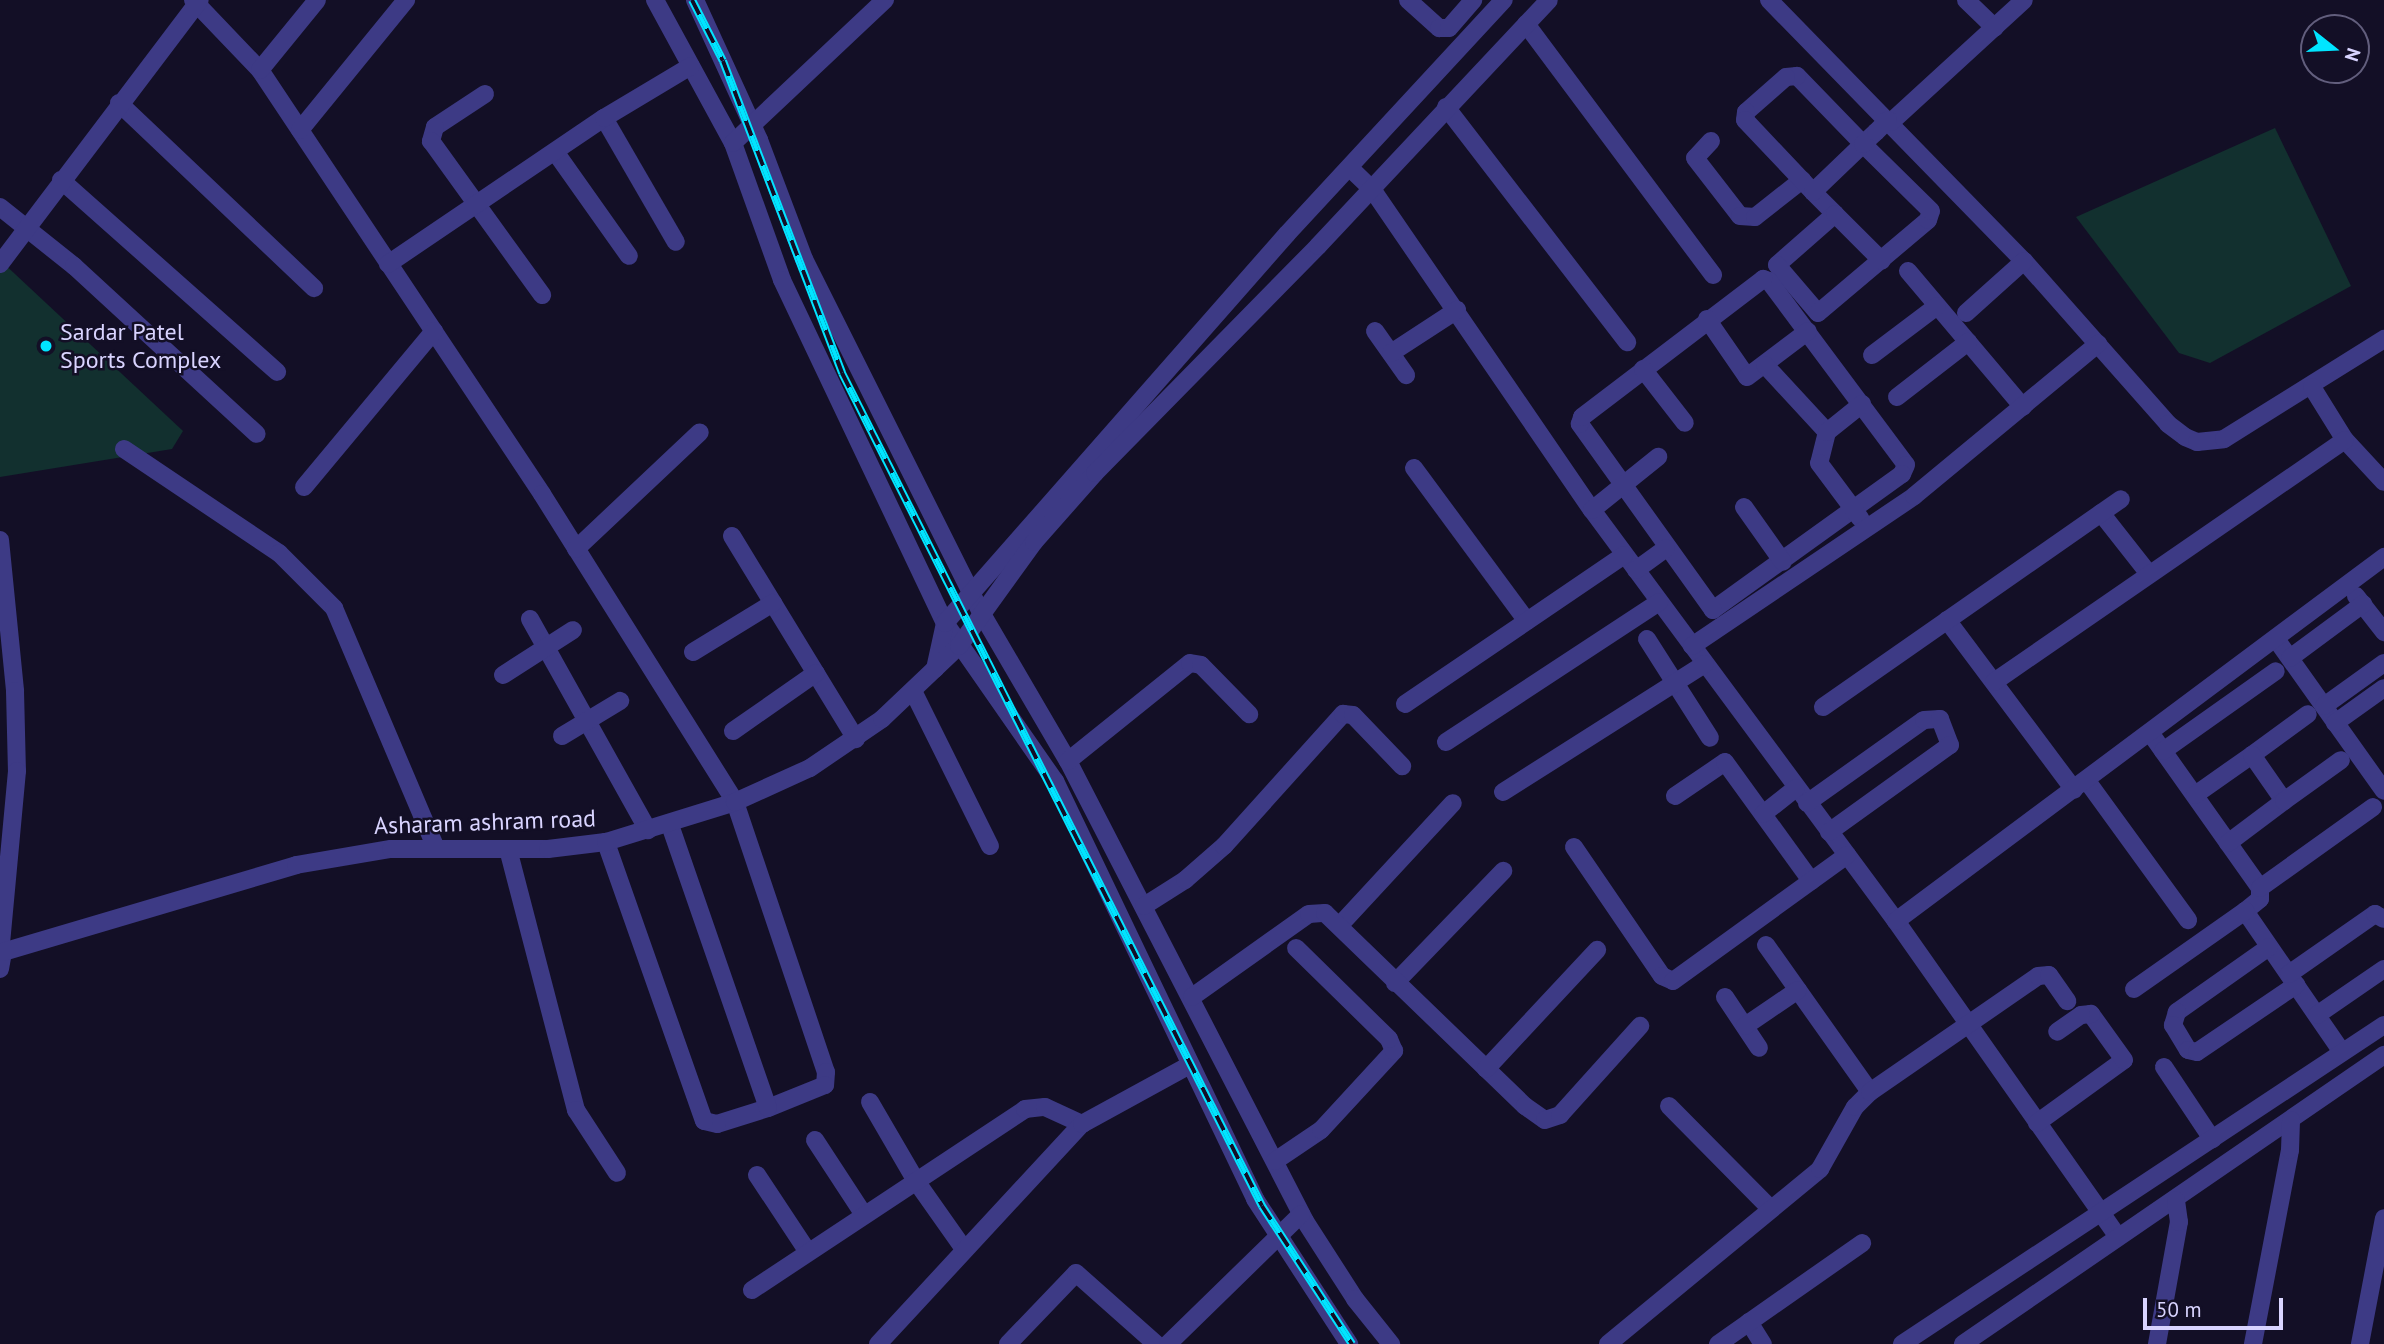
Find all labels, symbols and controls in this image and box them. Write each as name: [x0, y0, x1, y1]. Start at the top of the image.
north arrow: [2300, 14, 2370, 84]
text: N: [2340, 45, 2366, 65]
place label: Sardar Patel Sports Complex: [60, 318, 221, 374]
marker: Sardar Patel Sports Complex: [38, 338, 54, 354]
street label: Asharam ashram road: [374, 804, 596, 840]
scale bar: [2146, 1284, 2286, 1328]
text: 50 m: [2156, 1296, 2202, 1323]

